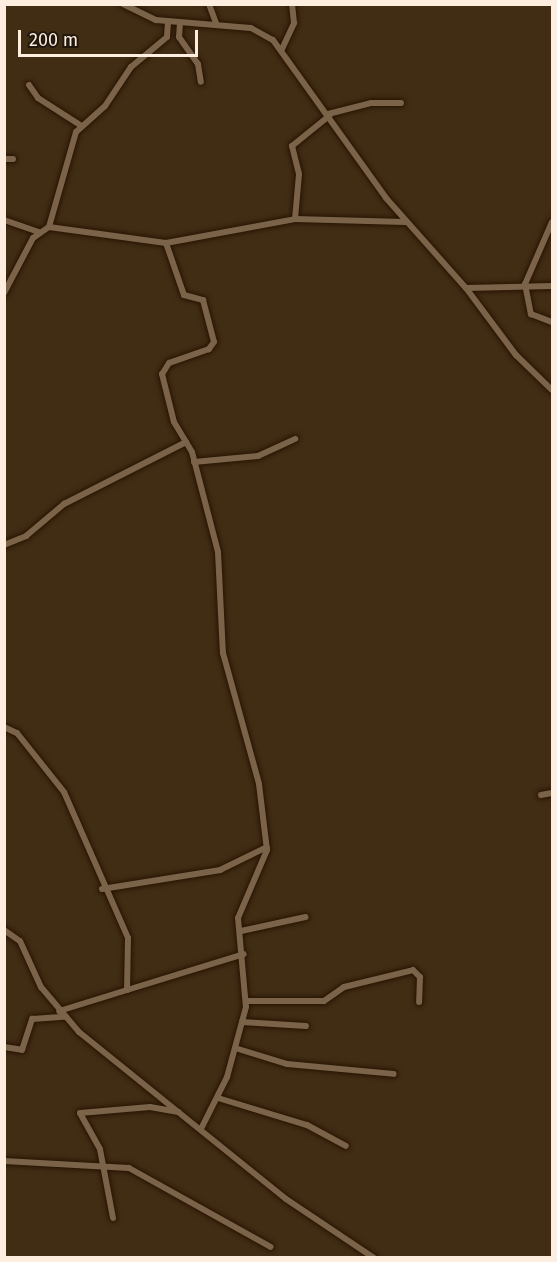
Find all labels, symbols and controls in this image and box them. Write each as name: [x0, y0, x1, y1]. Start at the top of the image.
scale bar: [21, 18, 201, 56]
text: 200 m: [29, 29, 78, 51]

